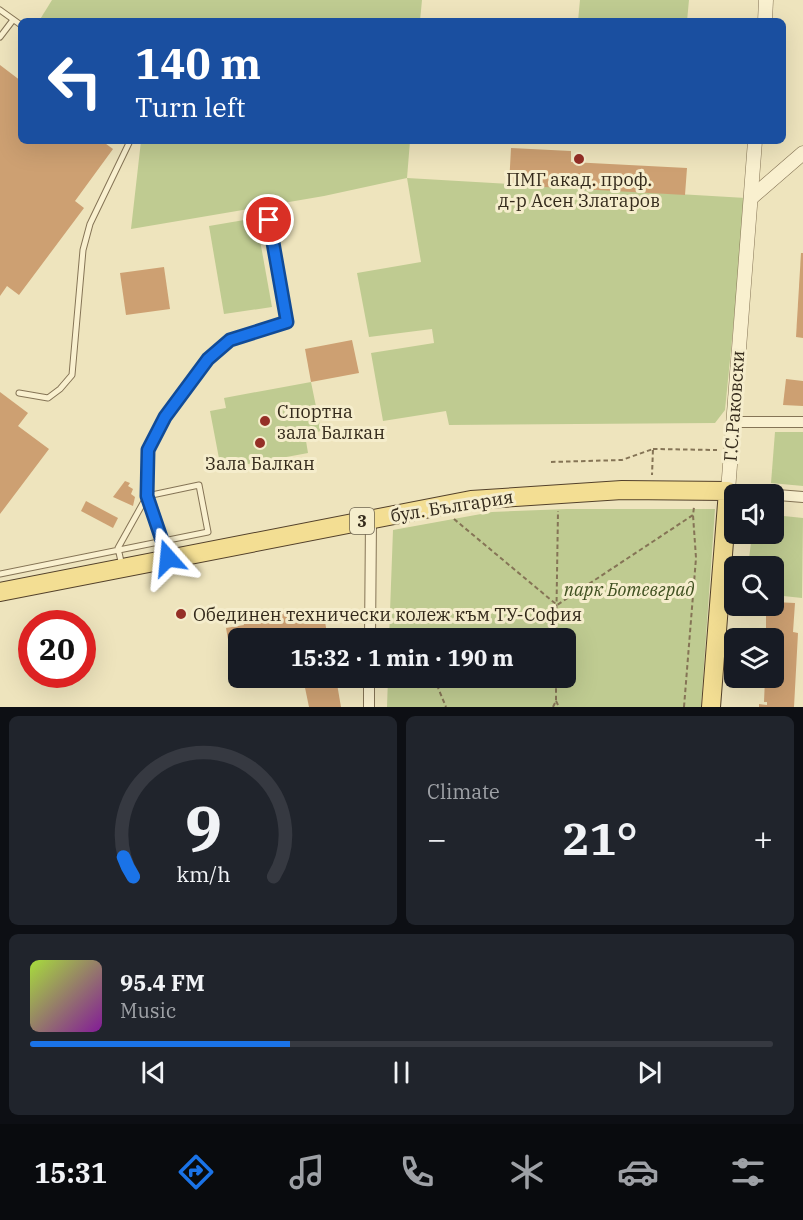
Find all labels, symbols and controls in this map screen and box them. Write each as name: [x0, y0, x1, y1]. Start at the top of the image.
text: 140 m: [135, 36, 261, 91]
icon: left: [36, 42, 114, 120]
text: Turn left: [135, 89, 246, 124]
marker: ПМГ акад. проф. д-р Асен Златаров: [572, 152, 586, 166]
place label: ПМГ акад. проф. д-р Асен Златаров: [498, 168, 660, 212]
pin: [243, 194, 294, 245]
icon: arrive: [252, 203, 285, 236]
street label: Г.С.Раковски: [719, 350, 749, 462]
place label: Спортна зала Балкан: [277, 400, 385, 444]
marker: Спортна зала Балкан: [258, 414, 272, 428]
marker: Зала Балкан: [253, 436, 267, 450]
place label: Зала Балкан: [205, 452, 315, 475]
map controls: [724, 484, 784, 688]
button: sound: [724, 484, 784, 544]
street label: бул. България: [389, 485, 515, 527]
road number: 3: [350, 508, 374, 534]
position arrow: [136, 526, 200, 590]
button: search: [724, 556, 784, 616]
park label: парк Ботевград: [564, 578, 694, 601]
place label: Обединен технически колеж към ТУ-София: [193, 603, 582, 626]
marker: Обединен технически колеж към ТУ-София: [174, 607, 188, 621]
speed limit sign: 20: [18, 610, 96, 688]
button: layers: [724, 628, 784, 688]
text: 15:32 · 1 min · 190 m: [290, 643, 514, 672]
text: Climate: [427, 778, 500, 805]
text: 9: [184, 787, 222, 868]
text: 21°: [562, 809, 638, 867]
text: −: [427, 817, 447, 860]
text: +: [753, 817, 773, 860]
text: km/h: [176, 861, 230, 889]
text: 95.4 FM: [120, 968, 205, 997]
text: Music: [120, 997, 176, 1024]
icon: previous: [137, 1056, 170, 1089]
icon: pause: [385, 1056, 418, 1089]
icon: next: [633, 1056, 666, 1089]
icon: directions: [175, 1151, 217, 1193]
icon: music: [286, 1151, 328, 1193]
icon: phone: [396, 1151, 438, 1193]
icon: climate: [506, 1151, 548, 1193]
icon: car: [617, 1151, 659, 1193]
icon: filters: [727, 1151, 769, 1193]
text: 15:31: [34, 1155, 107, 1190]

